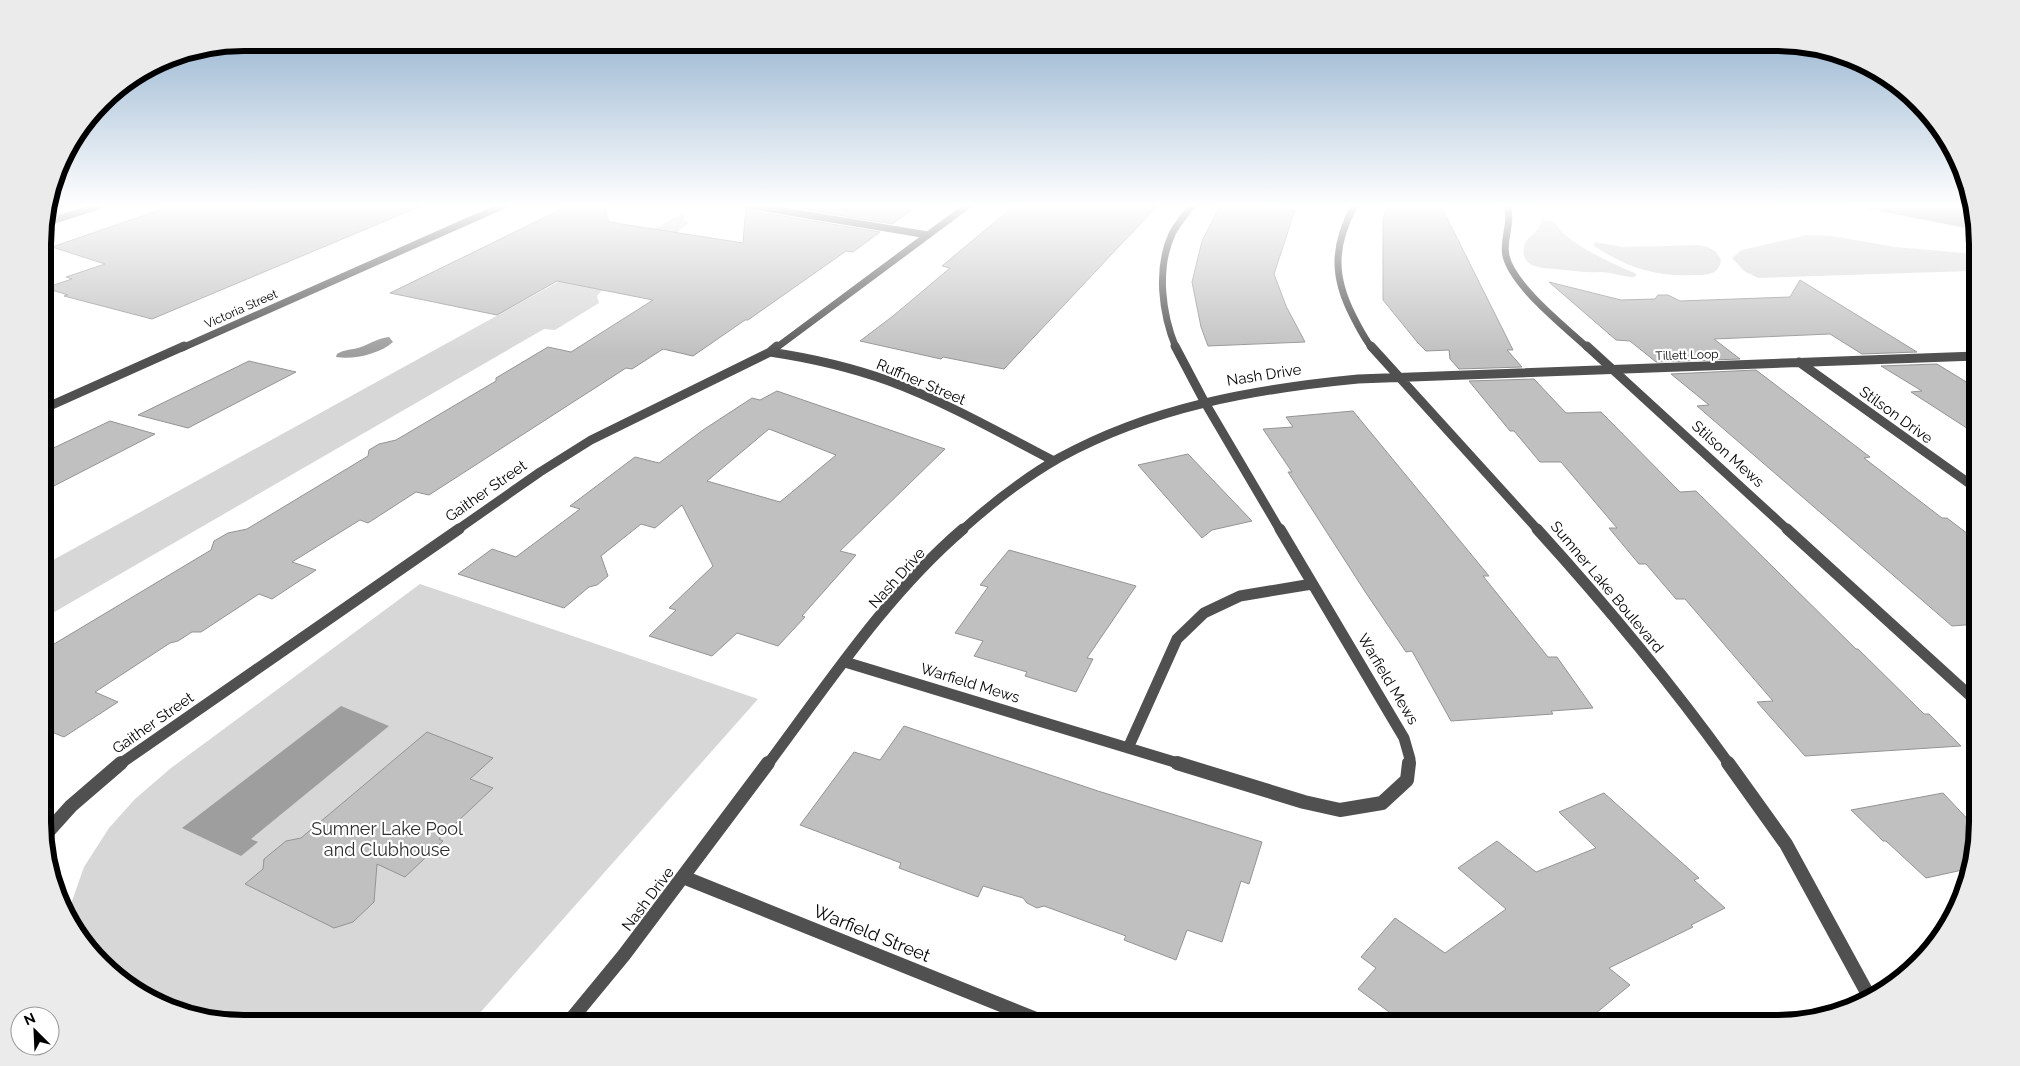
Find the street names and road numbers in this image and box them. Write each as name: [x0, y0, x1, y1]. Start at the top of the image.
street label: Victoria Street: [202, 287, 280, 331]
street label: Tillett Loop: [1655, 347, 1719, 363]
street label: Ruffner Street: [874, 355, 968, 409]
street label: Nash Drive: [1225, 360, 1303, 390]
street label: Stilson Drive: [1856, 382, 1936, 448]
street label: Stilson Mews: [1688, 417, 1768, 491]
street label: Gaither Street: [442, 456, 530, 526]
street label: Sumner Lake Boulevard: [1547, 518, 1667, 656]
street label: Nash Drive: [865, 544, 929, 612]
street label: Warfield Mews: [1354, 630, 1422, 728]
street label: Warfield Mews: [918, 659, 1022, 707]
street label: Gaither Street: [109, 688, 197, 758]
street label: Nash Drive: [618, 863, 678, 934]
street label: Warfield Street: [810, 900, 934, 966]

